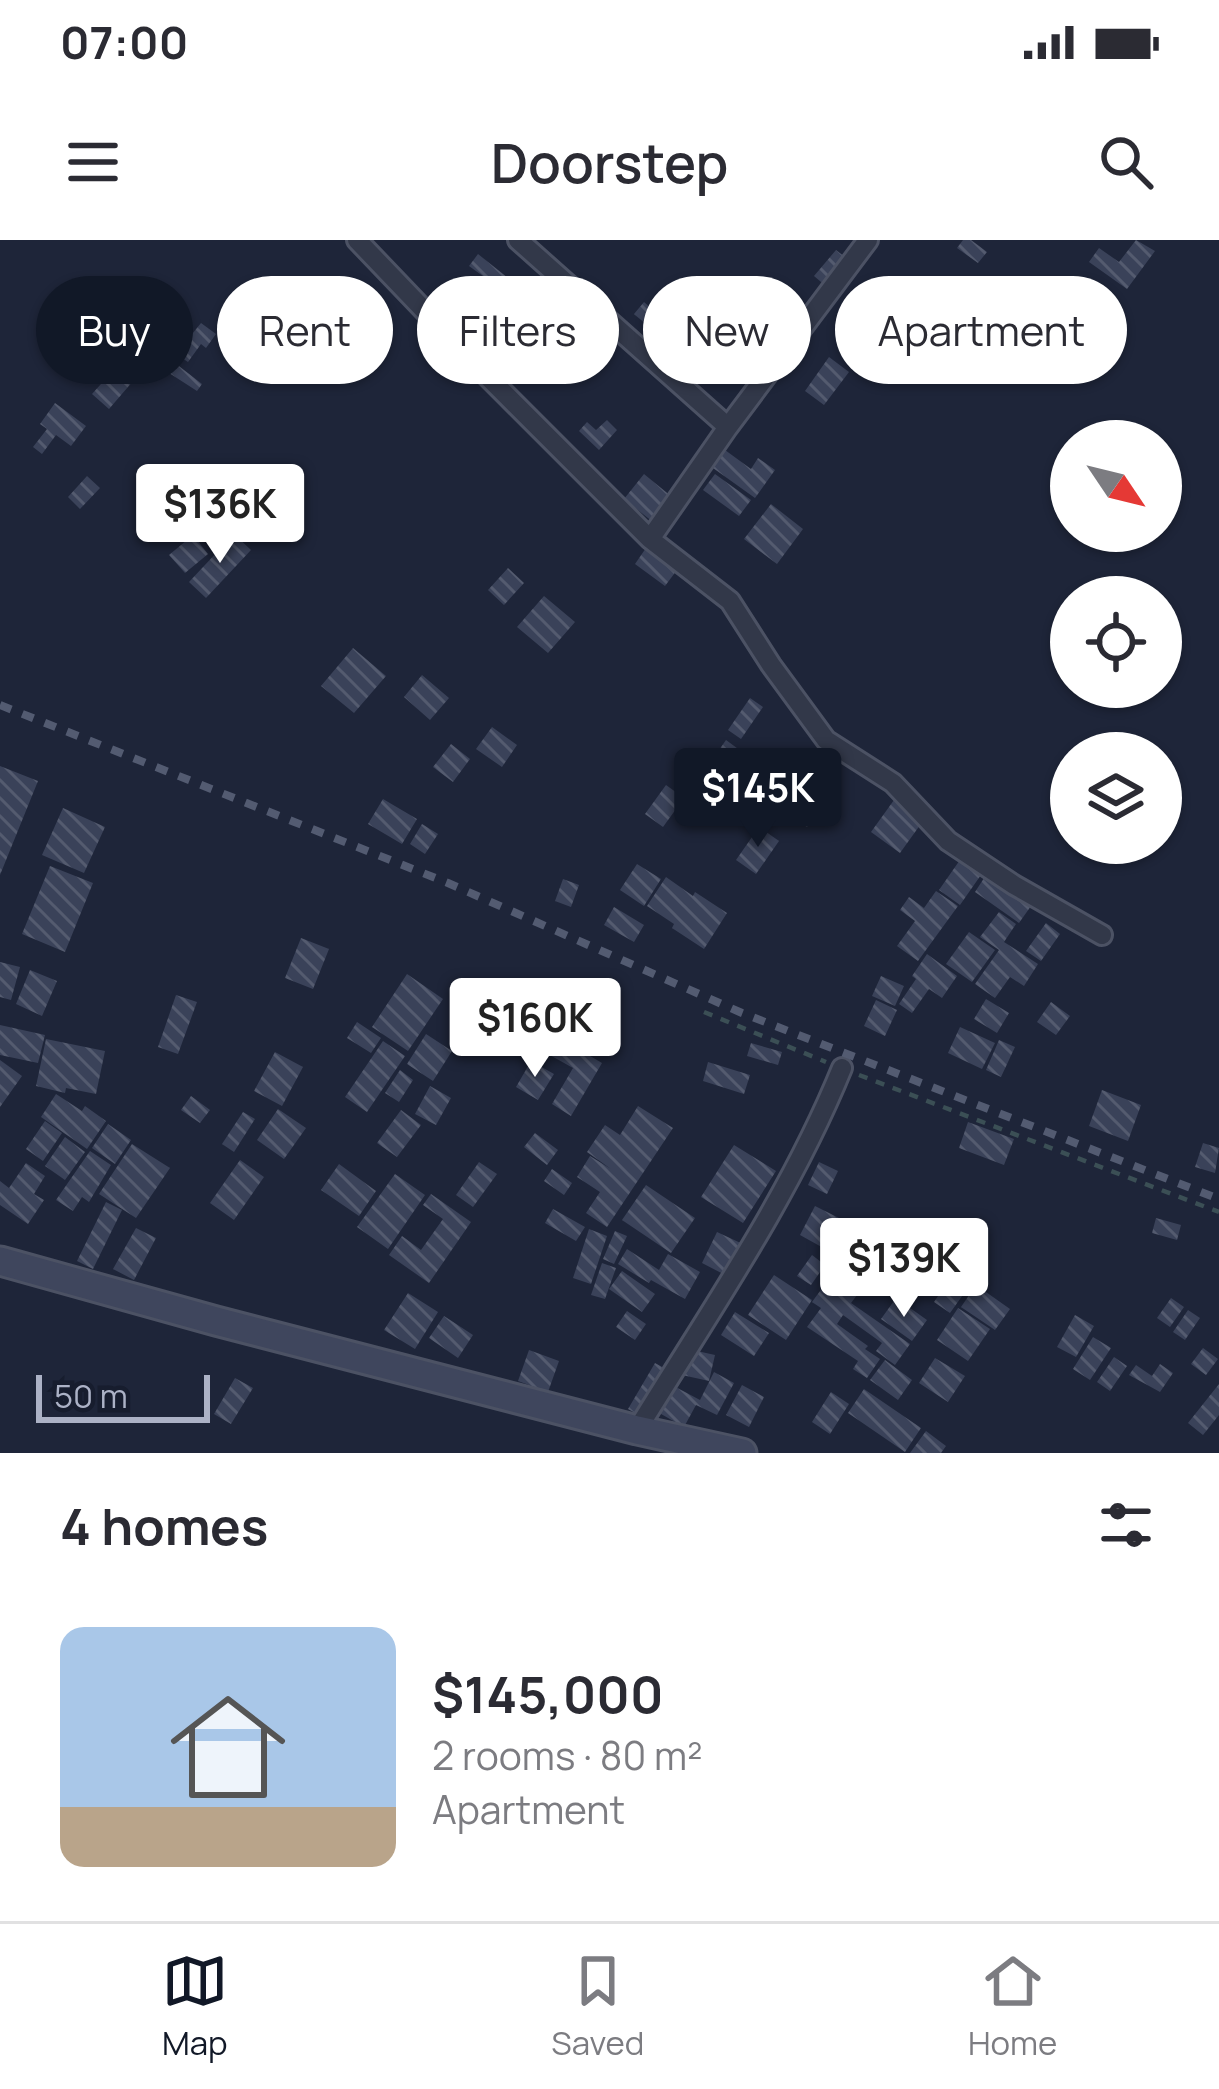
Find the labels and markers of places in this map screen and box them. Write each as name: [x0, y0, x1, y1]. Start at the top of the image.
pin: $136K: [136, 464, 304, 566]
pin: $145K: [674, 748, 842, 850]
pin: $160K: [451, 978, 619, 1080]
pin: $139K: [820, 1218, 988, 1320]

